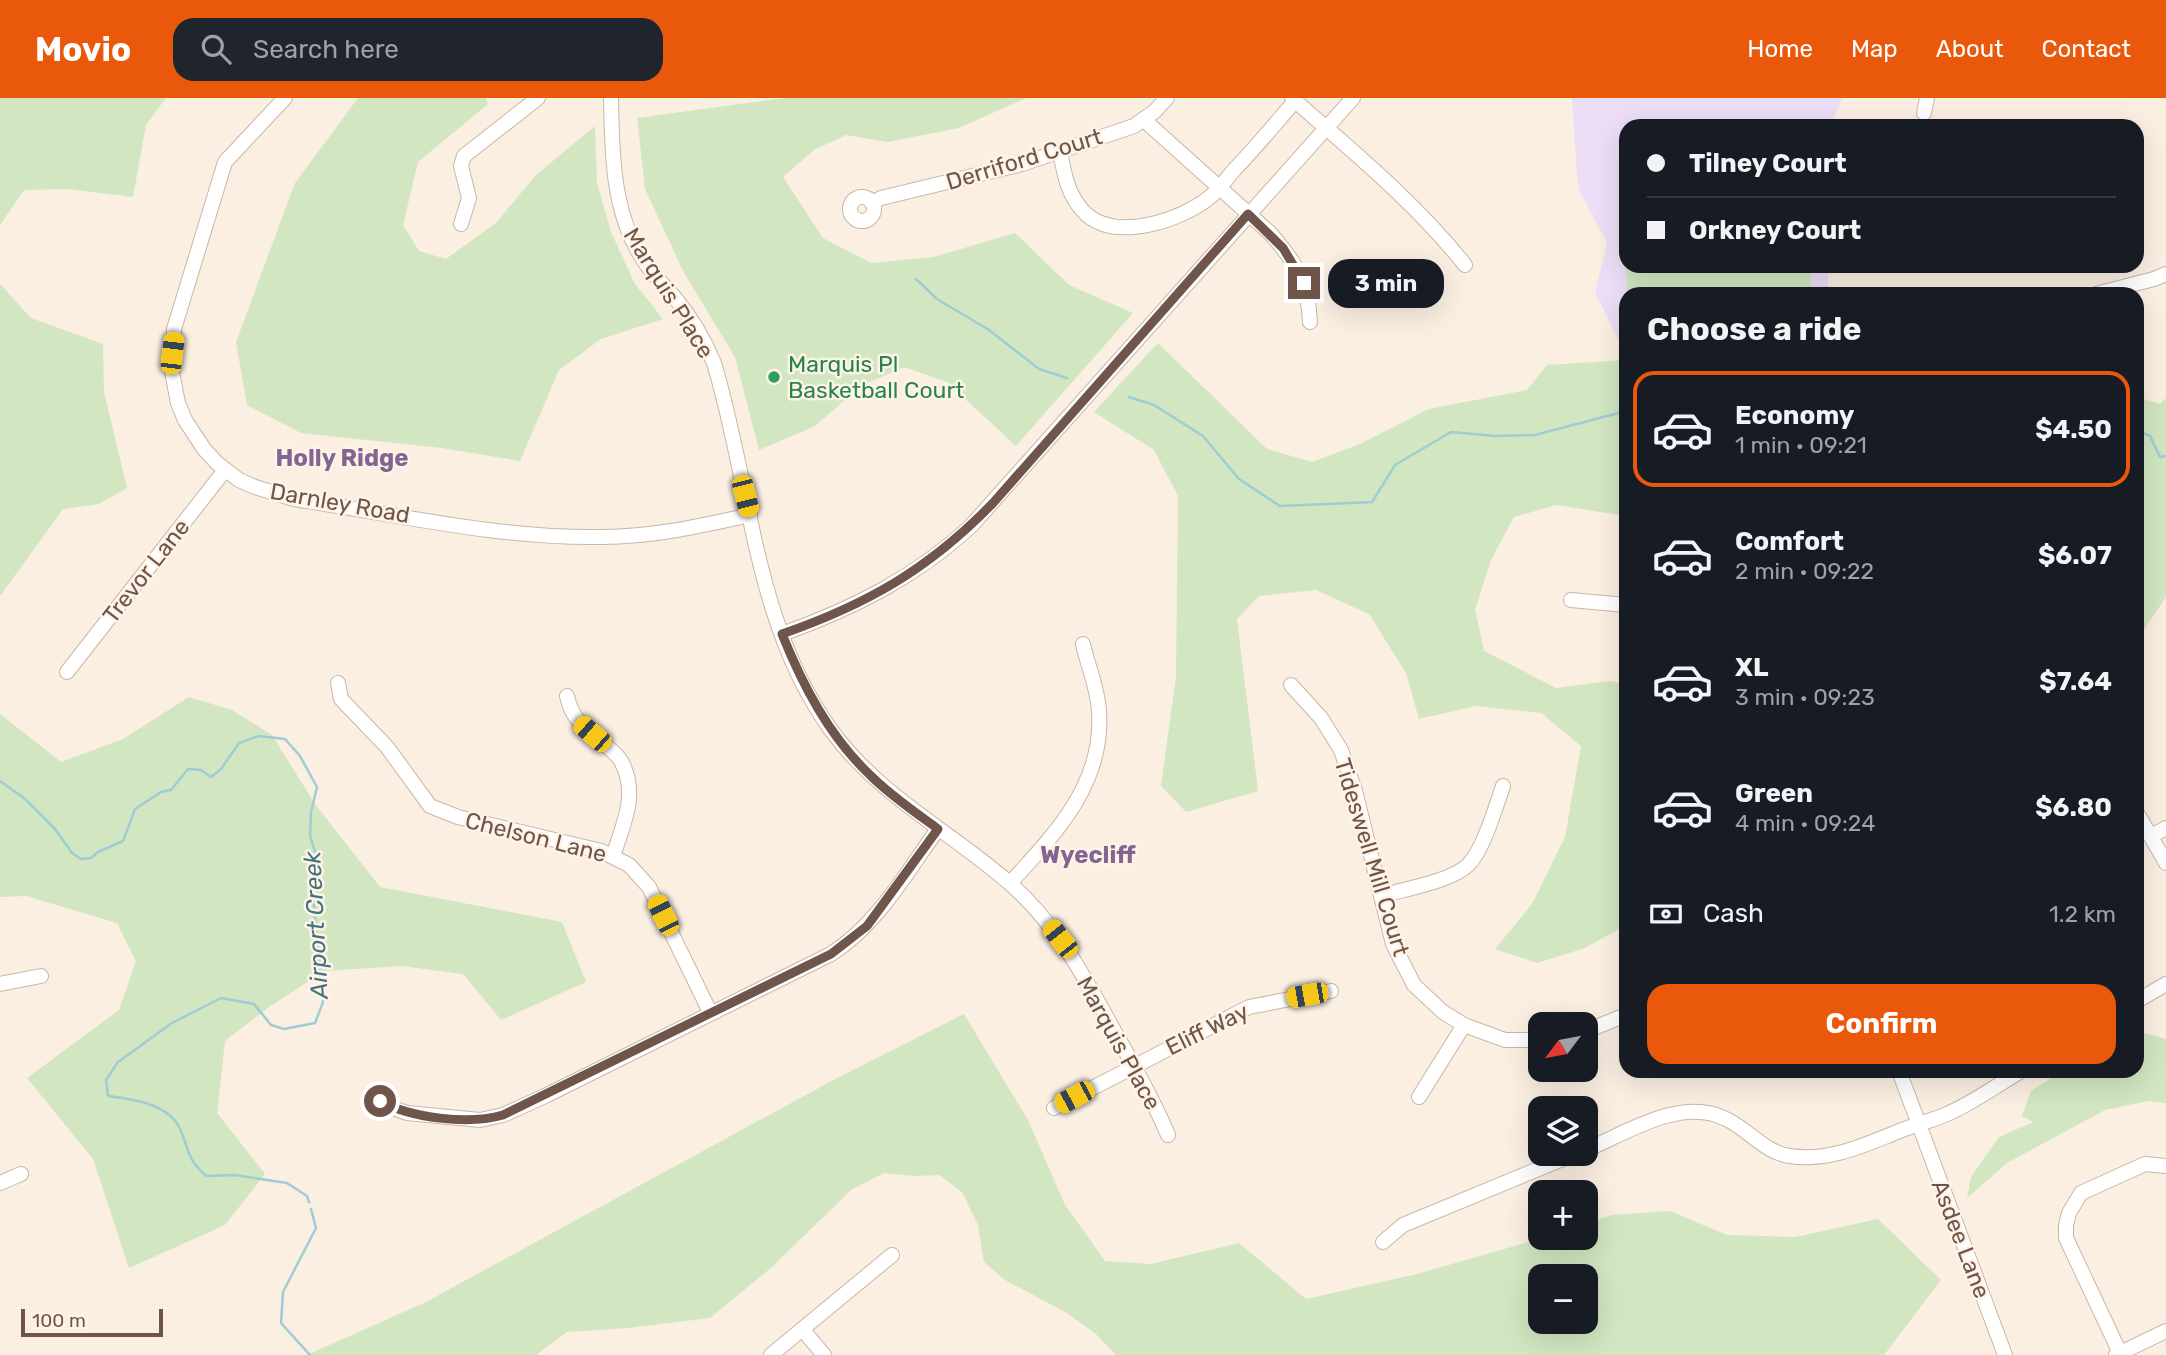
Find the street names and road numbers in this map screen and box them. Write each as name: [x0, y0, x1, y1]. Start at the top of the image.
street label: Derriford Court: [943, 122, 1105, 196]
street label: Marquis Place: [618, 223, 720, 363]
street label: Darnley Road: [268, 477, 412, 529]
street label: Trevor Lane: [97, 513, 195, 629]
street label: Tideswell Mill Court: [1329, 755, 1415, 959]
street label: Chelson Lane: [462, 806, 610, 868]
street label: Marquis Place: [1071, 971, 1167, 1115]
street label: Eliff Way: [1161, 997, 1253, 1061]
street label: Asdee Lane: [1926, 1176, 1996, 1302]

